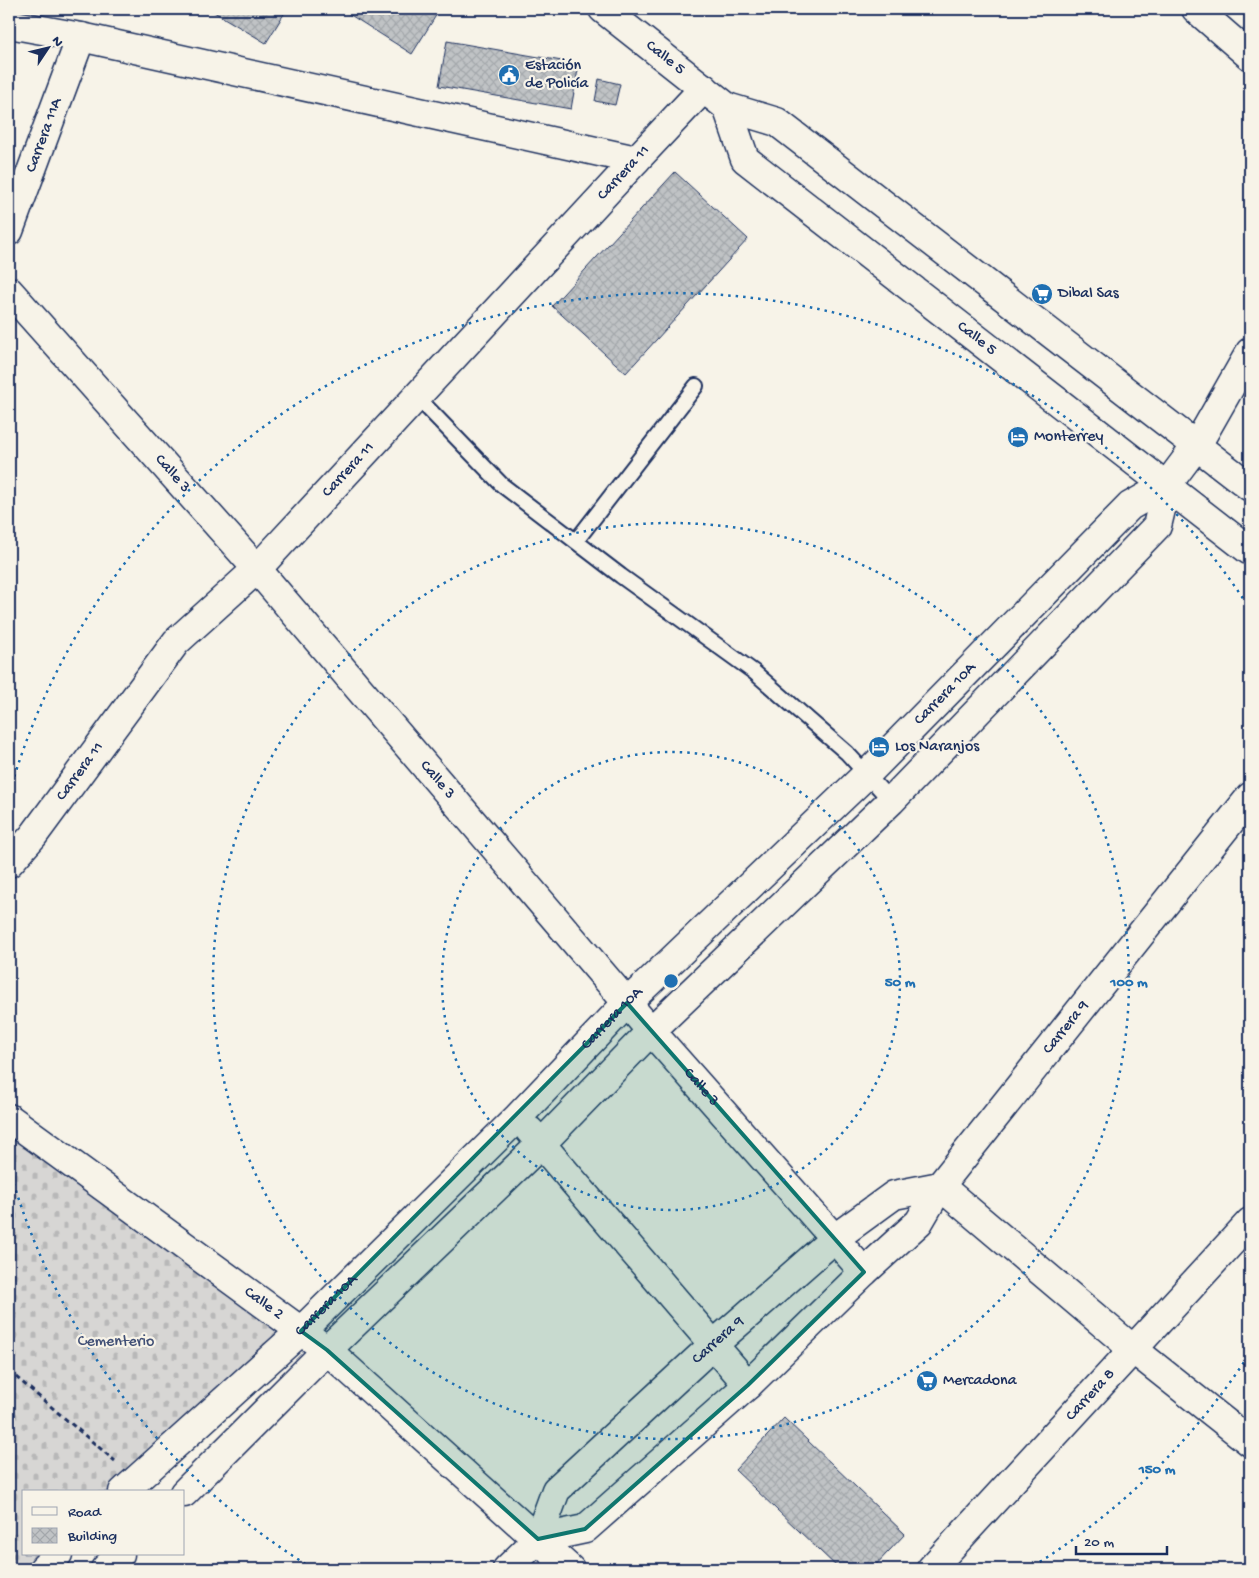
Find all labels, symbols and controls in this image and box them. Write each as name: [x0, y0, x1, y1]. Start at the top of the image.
north arrow: [22, 22, 72, 72]
text: N: [47, 33, 66, 51]
street label: Calle 5: [641, 37, 689, 79]
place label: Estación de Policía: [525, 57, 589, 94]
public building icon: Estación de Policía: [497, 63, 521, 87]
street label: Carrera 11A: [22, 94, 67, 175]
street label: Carrera 11: [594, 142, 654, 205]
supermarket icon: Dibal Sas: [1030, 282, 1054, 306]
place label: Dibal Sas: [1057, 285, 1120, 304]
street label: Calle 5: [953, 317, 1000, 360]
hotel icon: Monterrey: [1006, 425, 1030, 449]
place label: Monterrey: [1034, 428, 1103, 447]
street label: Carrera 11: [318, 439, 379, 502]
street label: Calle 3: [150, 451, 194, 497]
street label: Carrera 10A: [910, 658, 981, 730]
hotel icon: Los Naranjos: [867, 735, 891, 759]
place label: Los Naranjos: [895, 738, 980, 757]
street label: Carrera 11: [52, 739, 108, 805]
street label: Calle 3: [415, 757, 459, 803]
centre of rings: [662, 972, 680, 990]
text: 50 m: [885, 974, 916, 992]
text: 100 m: [1109, 974, 1148, 992]
street label: Carrera 10A: [577, 982, 648, 1054]
street label: Carrera 9: [1039, 997, 1093, 1058]
street label: Calle 3: [679, 1064, 723, 1111]
street label: Carrera 10A: [291, 1270, 363, 1341]
street label: Calle 2: [240, 1283, 287, 1325]
street label: Carrera 9: [688, 1312, 748, 1369]
park label: Cementerio: [78, 1333, 154, 1352]
street label: Carrera 8: [1062, 1365, 1120, 1425]
supermarket icon: Mercadona: [915, 1369, 939, 1393]
place label: Mercadona: [943, 1372, 1018, 1391]
text: 150 m: [1138, 1461, 1176, 1479]
legend: [22, 1490, 185, 1556]
text: Road: [68, 1504, 102, 1522]
scale bar: [1076, 1523, 1168, 1555]
text: Building: [67, 1528, 117, 1546]
text: 20 m: [1084, 1534, 1114, 1552]

